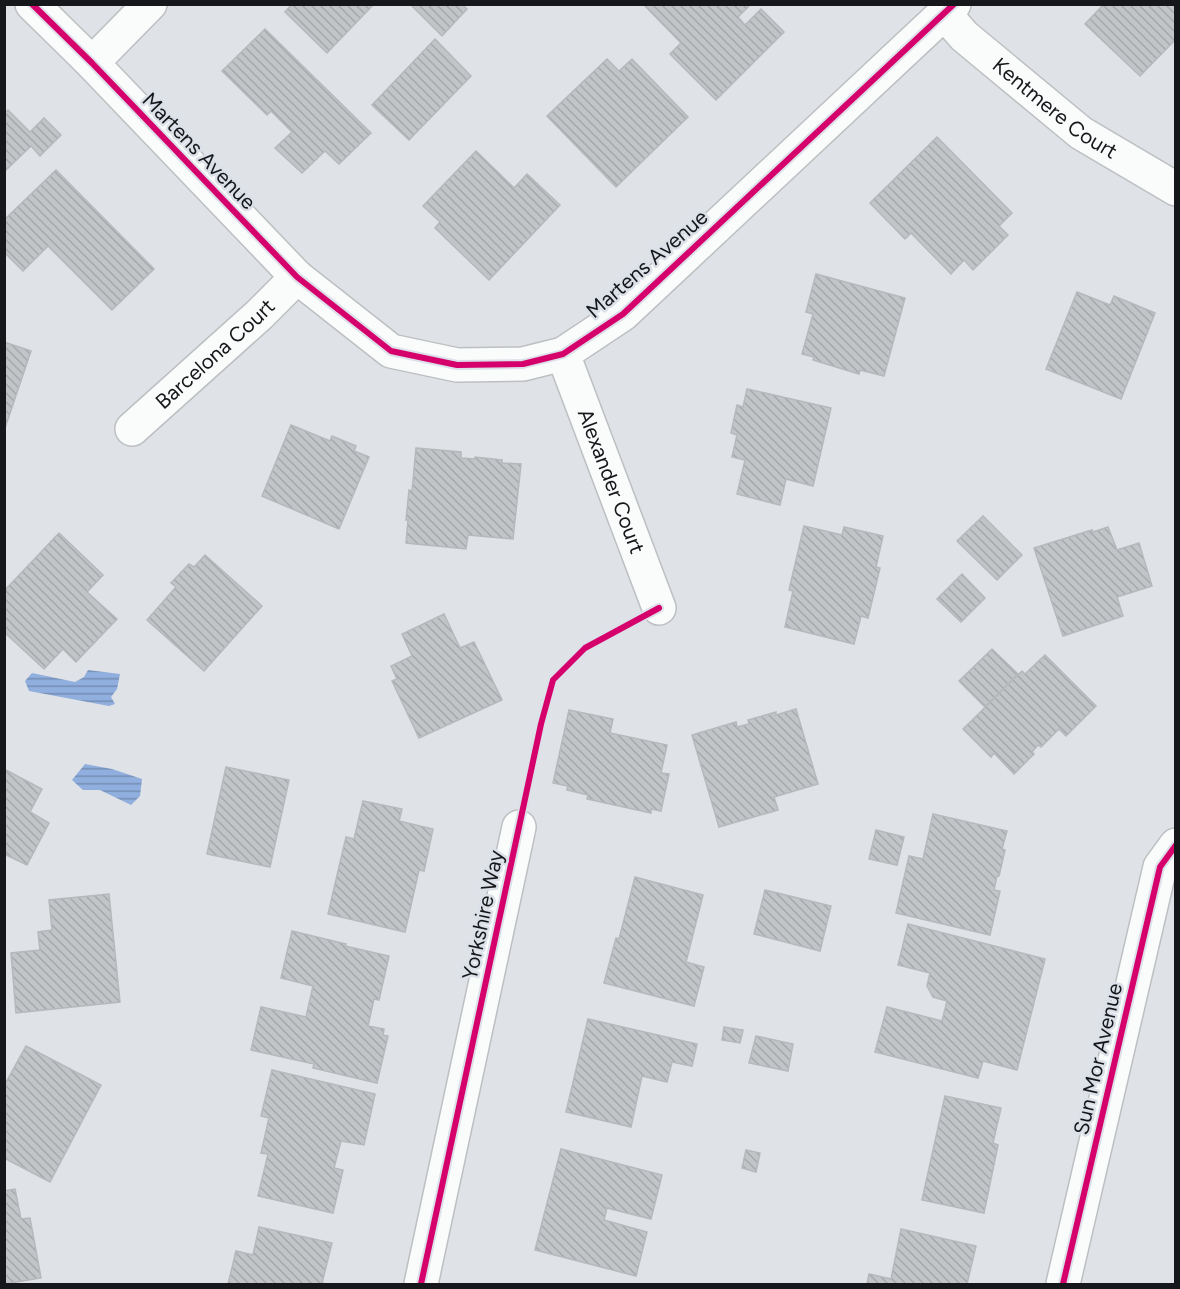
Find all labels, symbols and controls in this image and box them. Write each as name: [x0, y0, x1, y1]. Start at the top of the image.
street label: Kentmere Court: [988, 52, 1122, 164]
street label: Martens Avenue: [137, 87, 261, 214]
street label: Martens Avenue: [581, 204, 712, 323]
street label: Barcelona Court: [150, 293, 280, 414]
street label: Alexander Court: [573, 405, 650, 557]
street label: Yorkshire Way: [457, 848, 508, 982]
street label: Sun Mor Avenue: [1068, 981, 1127, 1137]

